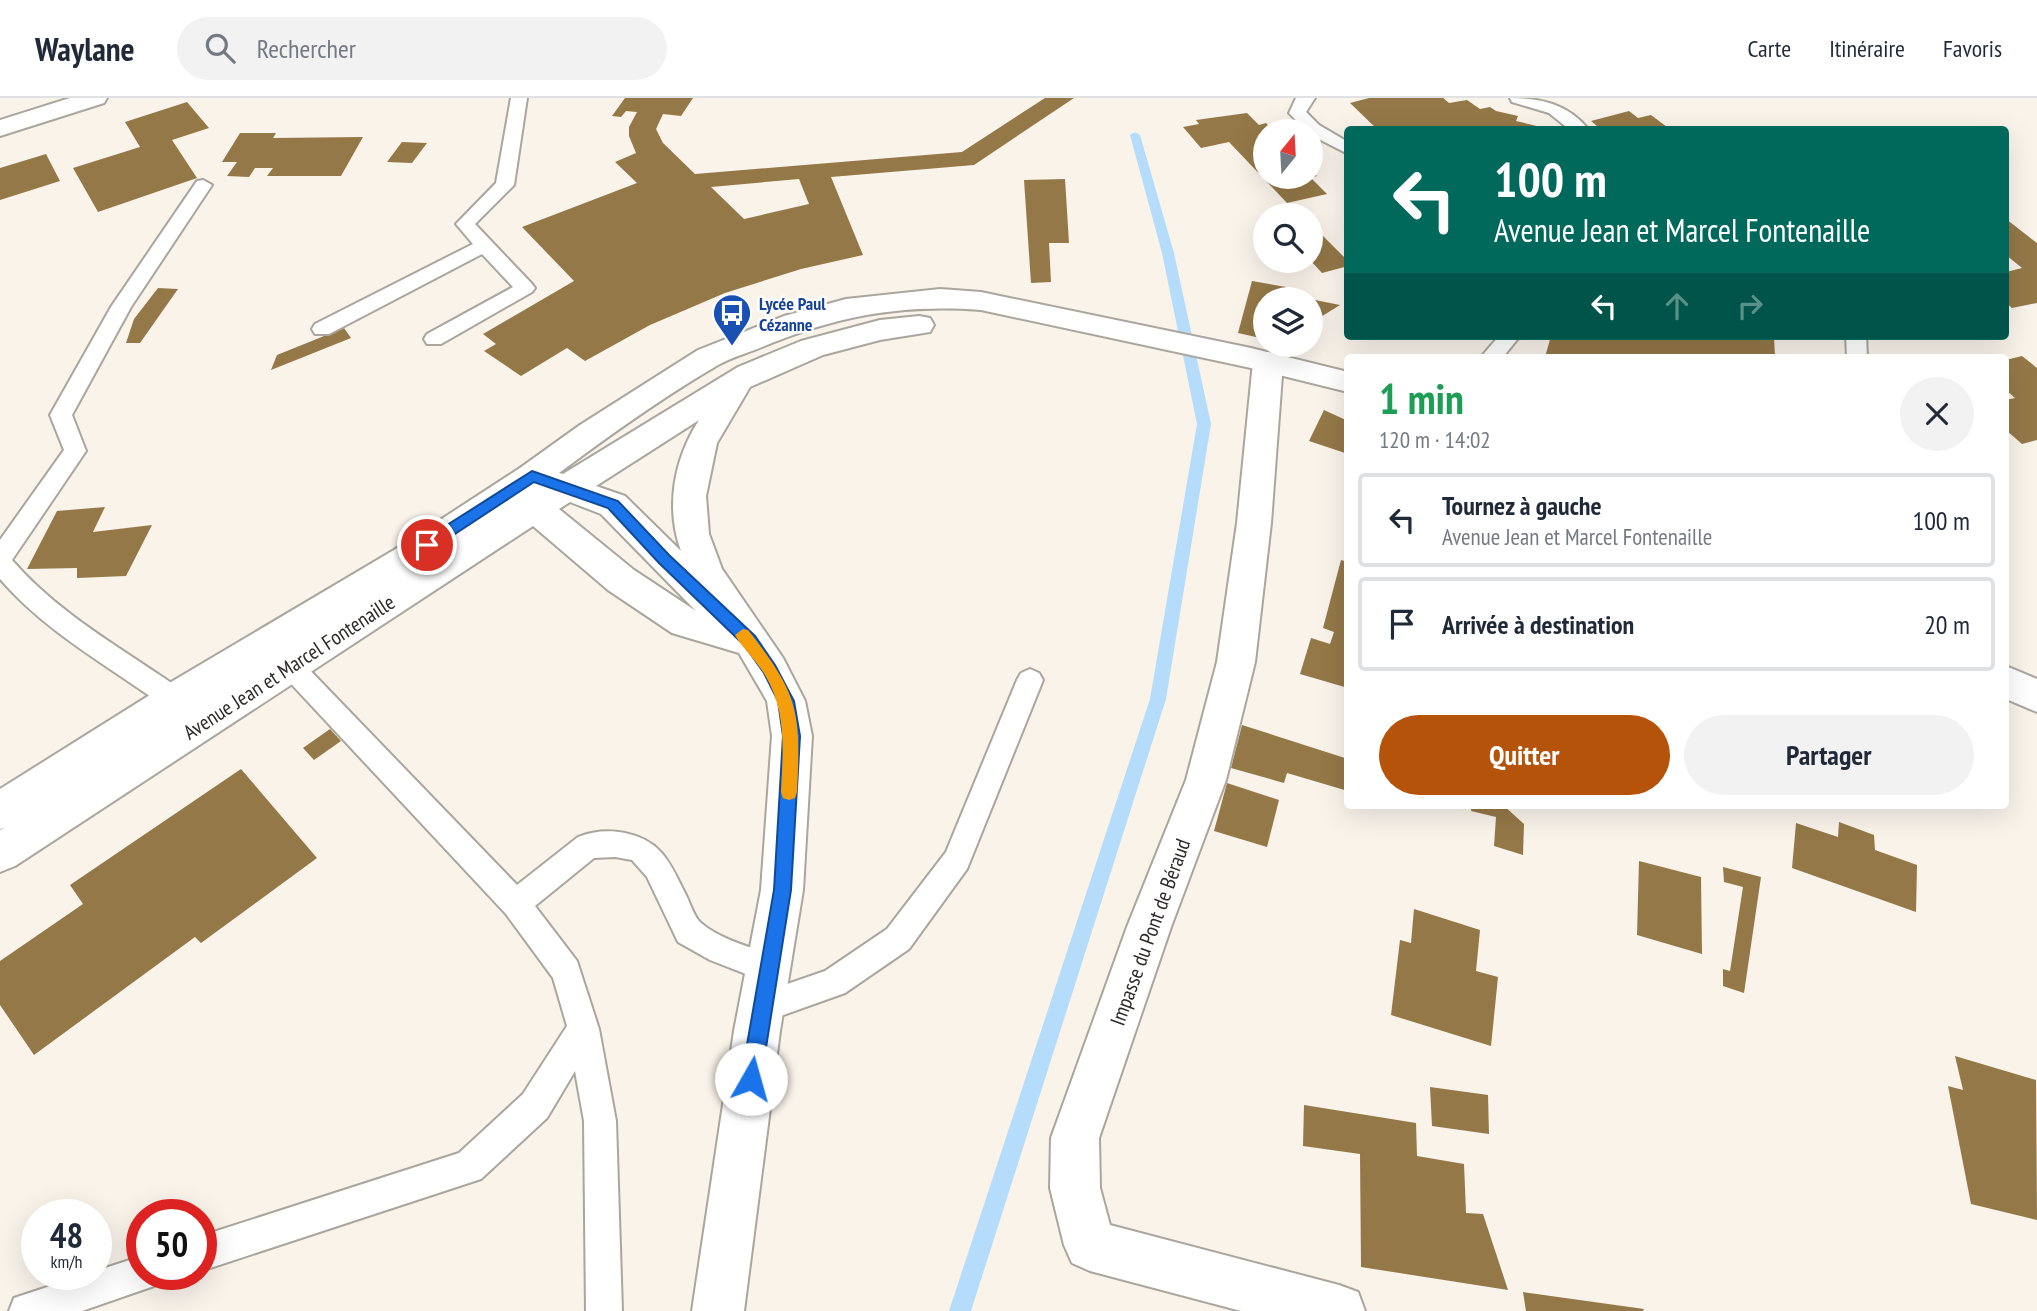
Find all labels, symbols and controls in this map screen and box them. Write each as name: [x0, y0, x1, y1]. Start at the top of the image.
search box: [177, 17, 667, 80]
text: Waylane: [35, 27, 135, 70]
icon: search: [201, 29, 239, 67]
text: Rechercher: [257, 32, 356, 65]
text: Carte: [1747, 33, 1791, 64]
text: Itinéraire: [1829, 33, 1905, 64]
text: Favoris: [1943, 33, 2002, 64]
north arrow: [1253, 119, 1323, 189]
map controls: [1253, 119, 1323, 357]
text: 100 m: [1494, 147, 1607, 211]
icon: left: [1379, 154, 1470, 245]
button: search: [1253, 203, 1323, 273]
text: Avenue Jean et Marcel Fontenaille: [1494, 209, 1870, 251]
button: layers: [1253, 287, 1323, 357]
icon: left: [1585, 287, 1623, 325]
icon: ahead: [1658, 287, 1696, 325]
icon: right: [1731, 287, 1769, 325]
bus stop icon: Lycée Paul Cézanne: [711, 292, 753, 347]
place label: Lycée Paul Cézanne: [759, 292, 826, 336]
text: 1 min: [1379, 371, 1464, 426]
button: close: [1900, 377, 1974, 451]
text: 120 m · 14:02: [1379, 425, 1491, 454]
text: Tournez à gauche: [1442, 489, 1602, 522]
icon: left: [1383, 501, 1421, 539]
text: 100 m: [1912, 504, 1970, 537]
pin: [397, 515, 457, 575]
text: Avenue Jean et Marcel Fontenaille: [1442, 522, 1712, 551]
icon: arrive: [408, 526, 446, 564]
street label: Avenue Jean et Marcel Fontenaille: [178, 588, 400, 746]
icon: arrive: [1383, 605, 1421, 643]
text: Arrivée à destination: [1442, 608, 1634, 641]
text: 20 m: [1924, 608, 1970, 641]
button: Quitter: [1379, 715, 1670, 795]
button: Partager: [1684, 715, 1974, 795]
street label: Impasse du Pont de Béraud: [1104, 835, 1196, 1029]
position arrow: [714, 1042, 788, 1116]
speed limit sign: 50: [126, 1199, 217, 1290]
text: 48: [50, 1212, 83, 1258]
text: km/h: [51, 1250, 82, 1273]

